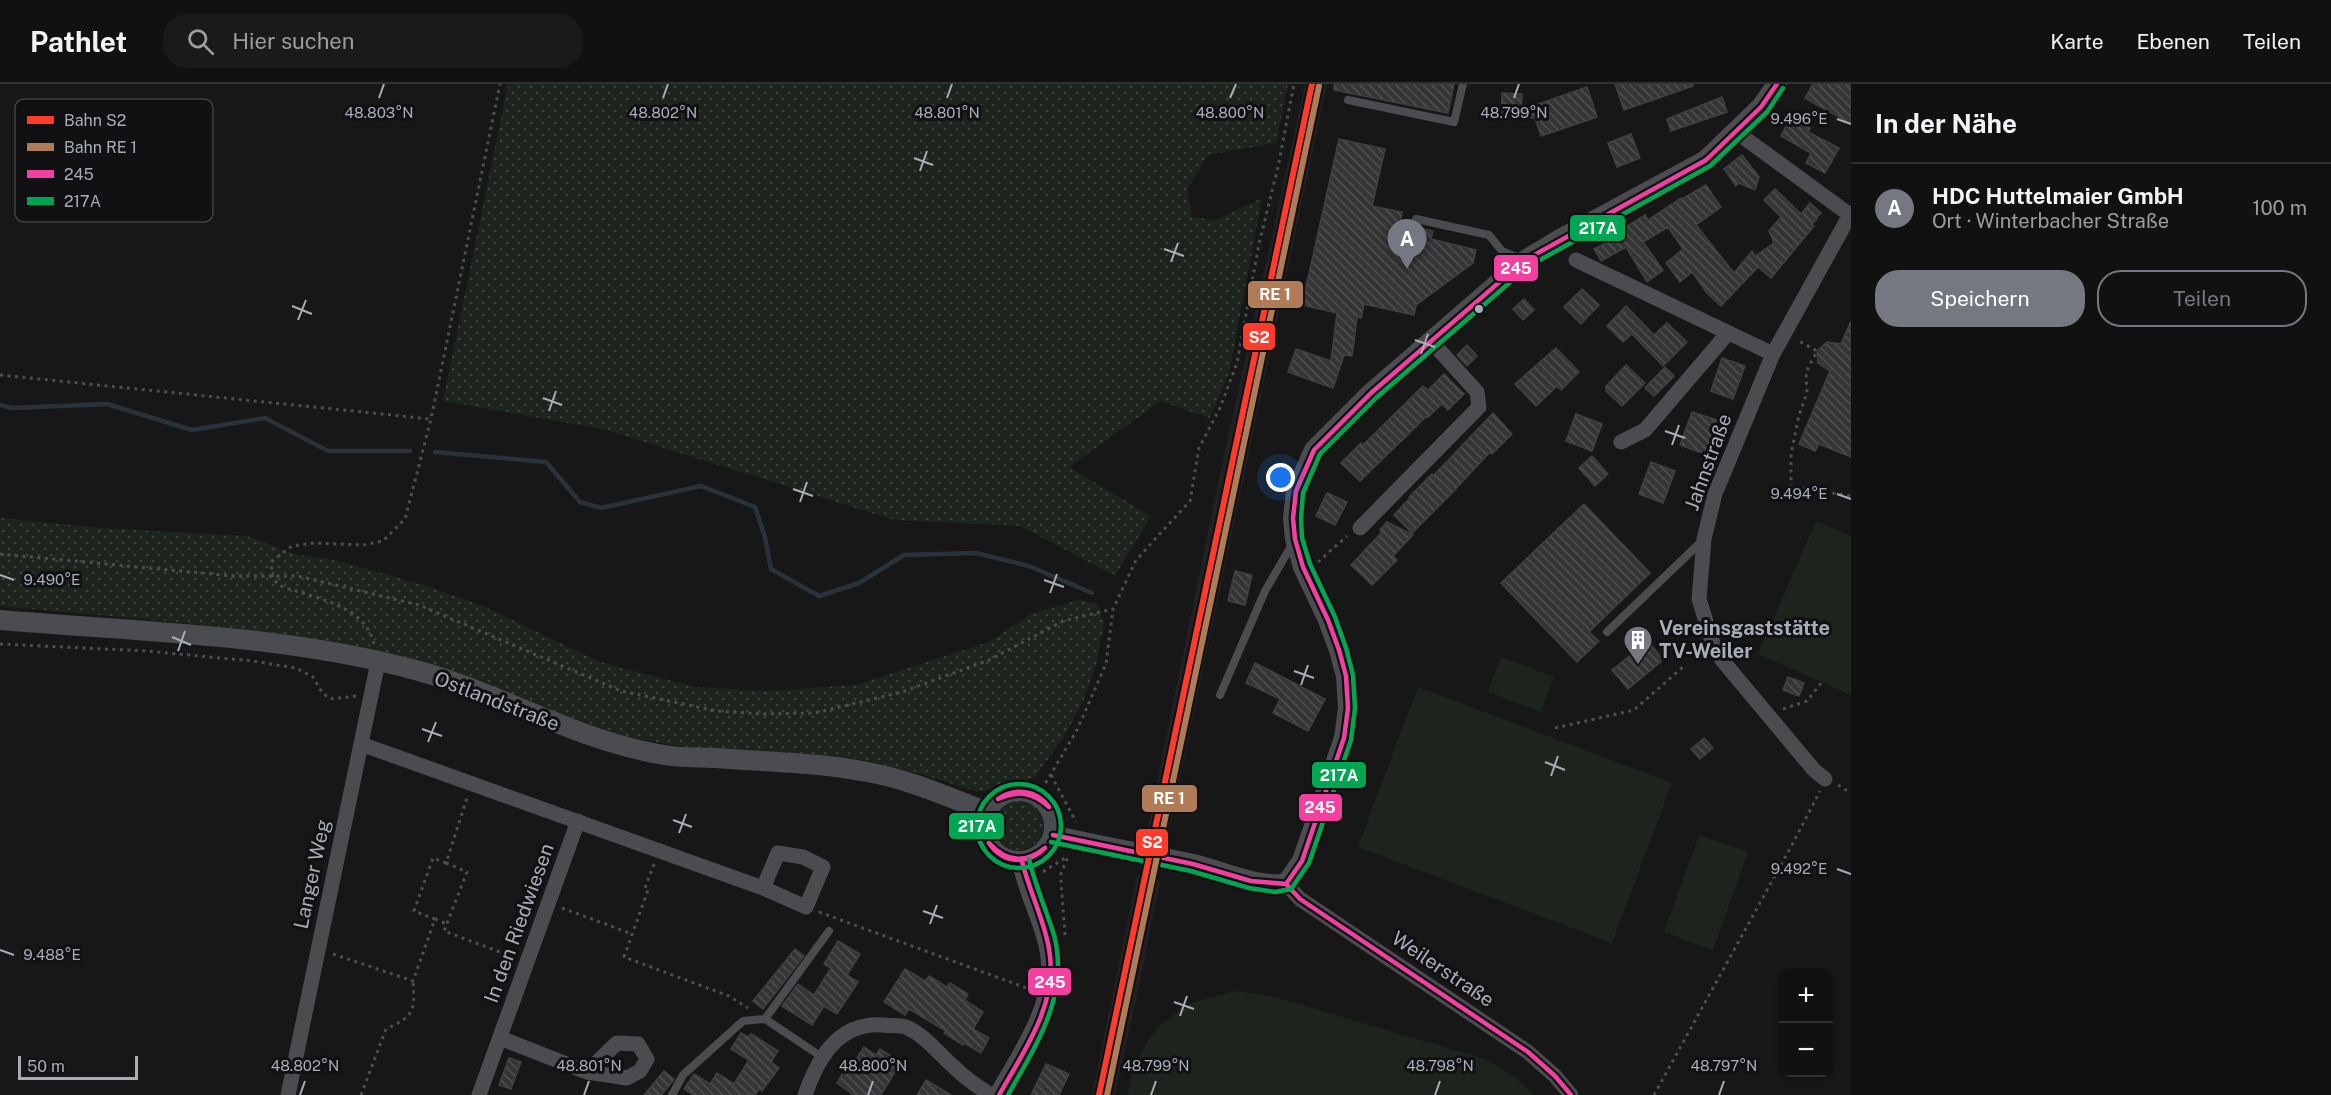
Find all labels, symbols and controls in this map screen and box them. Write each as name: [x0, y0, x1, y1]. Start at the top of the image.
search box: [163, 14, 583, 68]
text: Pathlet: [30, 25, 127, 58]
icon: search: [184, 25, 217, 58]
text: Hier suchen: [232, 28, 354, 54]
text: Karte: [2050, 29, 2104, 54]
text: Ebenen: [2137, 29, 2210, 54]
text: Teilen: [2243, 29, 2301, 54]
legend: [15, 99, 213, 222]
text: 48.803°N: [345, 104, 413, 121]
text: 48.802°N: [629, 104, 697, 121]
text: 48.801°N: [914, 104, 980, 121]
text: 48.800°N: [1196, 104, 1264, 121]
text: 48.799°N: [1480, 104, 1548, 121]
text: In der Nähe: [1875, 108, 2017, 139]
text: 9.496°E: [1771, 110, 1827, 127]
text: Bahn S2: [64, 111, 126, 130]
text: Bahn RE 1: [64, 138, 137, 157]
text: 245: [64, 165, 94, 184]
text: HDC Huttelmaier GmbH: [1932, 183, 2184, 209]
text: 217A: [64, 192, 101, 211]
text: A: [1887, 196, 1902, 220]
text: 100 m: [2252, 196, 2307, 220]
text: Ort · Winterbacher Straße: [1932, 209, 2169, 233]
line badge: 217A: [1569, 214, 1626, 242]
text: 217A: [1579, 219, 1618, 238]
pin: A: [1388, 220, 1426, 269]
line badge: 245: [1493, 254, 1539, 282]
text: 245: [1500, 259, 1532, 278]
button: Speichern: [1875, 270, 2085, 327]
button: Teilen: [2097, 270, 2307, 327]
line badge: RE 1: [1247, 280, 1304, 309]
text: RE 1: [1259, 285, 1291, 304]
unlabelled marker: [1473, 303, 1485, 315]
line badge: S2: [1242, 322, 1276, 351]
text: S2: [1248, 328, 1270, 347]
street label: Jahnstraße: [1679, 410, 1737, 514]
your location: [1266, 463, 1295, 492]
text: 9.494°E: [1770, 485, 1828, 502]
text: 9.490°E: [24, 571, 80, 588]
place label: Vereinsgaststätte TV-Weiler: [1659, 616, 1830, 663]
building icon: Vereinsgaststätte TV-Weiler: [1622, 624, 1654, 666]
street label: Ostlandstraße: [431, 666, 563, 736]
line badge: 217A: [1311, 761, 1367, 789]
text: 217A: [1320, 766, 1359, 785]
line badge: RE 1: [1141, 784, 1198, 813]
text: RE 1: [1153, 789, 1185, 808]
line badge: 245: [1298, 793, 1343, 822]
text: 245: [1304, 798, 1336, 817]
line badge: 217A: [948, 812, 1005, 840]
street label: Langer Weg: [289, 817, 335, 931]
text: 217A: [958, 817, 997, 836]
line badge: S2: [1135, 828, 1169, 857]
text: S2: [1141, 833, 1163, 852]
street label: In den Riedwiesen: [479, 840, 559, 1006]
text: 9.492°E: [1771, 860, 1827, 877]
street label: Weilerstraße: [1387, 926, 1499, 1012]
text: 9.488°E: [23, 946, 81, 963]
line badge: 245: [1027, 967, 1072, 996]
map controls: [1779, 969, 1833, 1077]
button: +: [1779, 969, 1833, 1023]
text: 245: [1034, 973, 1066, 992]
button: −: [1779, 1023, 1833, 1077]
scale bar: [18, 1053, 138, 1080]
text: 50 m: [27, 1057, 65, 1076]
text: 48.802°N: [271, 1057, 339, 1074]
text: 48.801°N: [556, 1057, 622, 1074]
text: 48.800°N: [839, 1057, 907, 1074]
text: 48.799°N: [1122, 1057, 1190, 1074]
text: 48.798°N: [1406, 1057, 1474, 1074]
text: 48.797°N: [1691, 1057, 1757, 1074]

